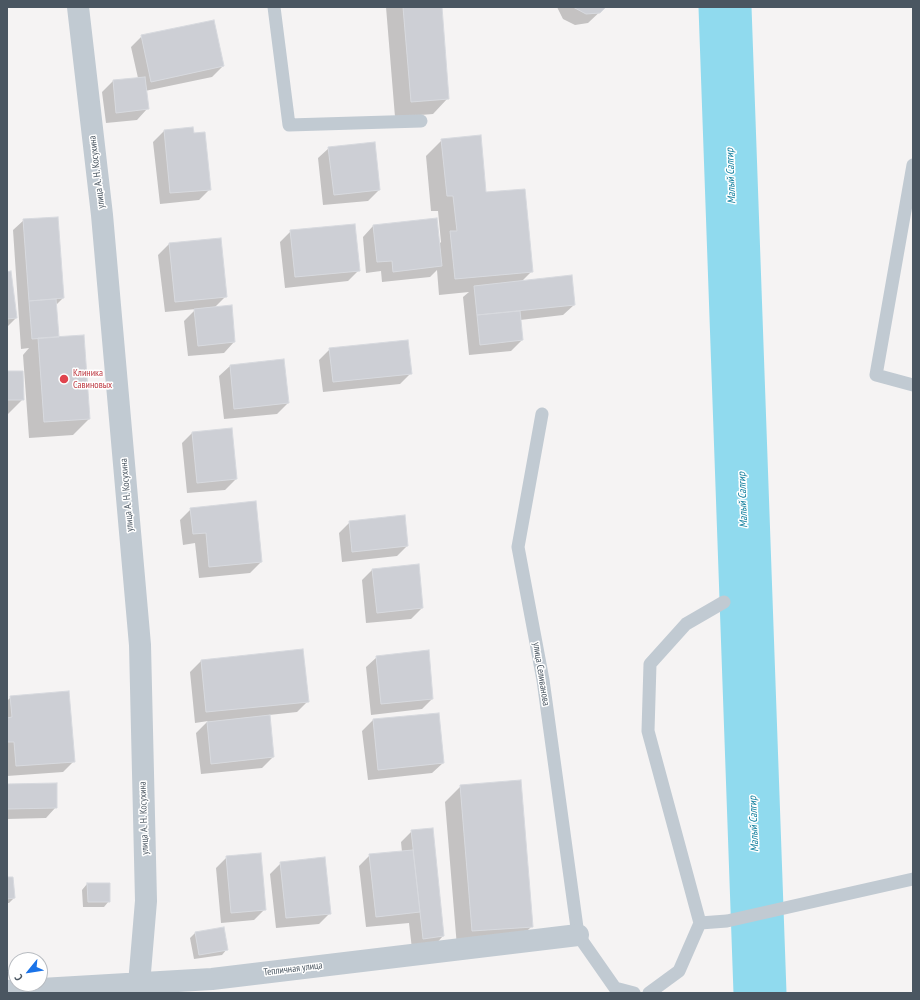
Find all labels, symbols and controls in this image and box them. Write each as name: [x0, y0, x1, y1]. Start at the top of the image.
street label: улица А. Н. Косухина: [87, 135, 107, 209]
water label: Малый Салгир: [723, 148, 739, 204]
place label: Клиника Савиновых: [73, 367, 112, 390]
marker: Клиника Савиновых: [58, 373, 70, 385]
street label: улица А. Н. Косухина: [118, 458, 136, 532]
water label: Малый Салгир: [735, 472, 751, 528]
street label: улица Селиванова: [530, 641, 552, 707]
street label: улица А. Н. Косухина: [137, 781, 151, 855]
water label: Малый Салгир: [746, 796, 762, 852]
north arrow: [8, 952, 48, 992]
street label: Тепличная улица: [263, 959, 323, 979]
text: С: [11, 972, 26, 983]

